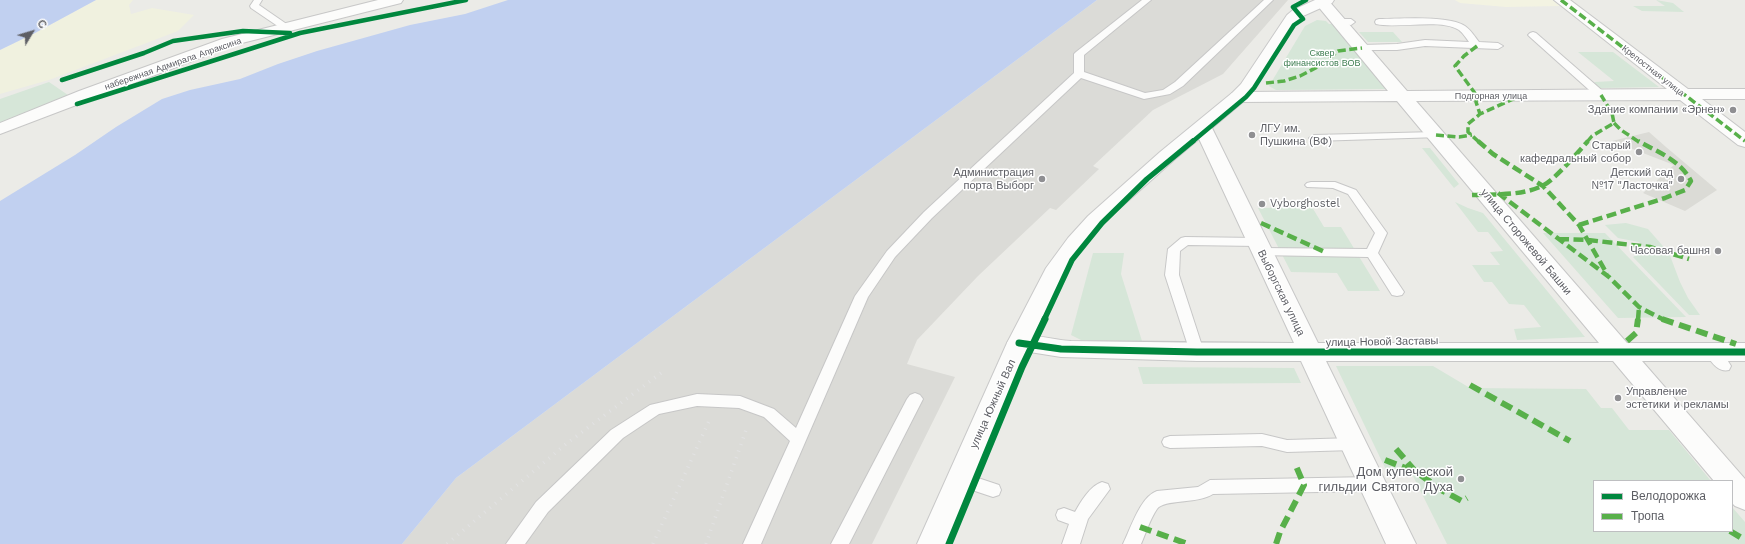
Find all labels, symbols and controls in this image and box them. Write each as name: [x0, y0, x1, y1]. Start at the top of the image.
north arrow: [12, 12, 52, 52]
text: С: [34, 17, 49, 31]
street label: набережная Адмирала Апраксина: [103, 35, 243, 93]
street label: Крепостная улица: [1620, 43, 1686, 99]
park label: Сквер финансистов ВОВ: [1284, 48, 1360, 69]
street label: Подгорная улица: [1455, 91, 1527, 101]
place label: Здание компании «Эрнен»: [1588, 103, 1725, 117]
marker: Здание компании «Эрнен»: [1728, 105, 1738, 115]
place label: ЛГУ им. Пушкина (ВФ): [1260, 122, 1332, 148]
marker: ЛГУ им. Пушкина (ВФ): [1247, 130, 1257, 140]
place label: Старый кафедральный собор: [1520, 139, 1631, 165]
marker: Старый кафедральный собор: [1634, 147, 1644, 157]
place label: Администрация порта Выборг: [953, 166, 1034, 192]
place label: Детский сад №17 "Ласточка": [1591, 166, 1673, 192]
marker: Администрация порта Выборг: [1037, 174, 1047, 184]
marker: Детский сад №17 "Ласточка": [1676, 174, 1686, 184]
street label: улица Сторожевой Башни: [1478, 186, 1574, 298]
place label: Vyborghostel: [1270, 197, 1340, 211]
marker: Vyborghostel: [1257, 199, 1267, 209]
place label: Часовая башня: [1630, 244, 1710, 258]
marker: Часовая башня: [1713, 246, 1723, 256]
street label: Выборгская улица: [1254, 248, 1308, 338]
street label: улица Новой Заставы: [1325, 334, 1439, 350]
street label: улица Южный Вал: [967, 357, 1019, 451]
place label: Управление эстетики и рекламы: [1626, 385, 1729, 411]
marker: Управление эстетики и рекламы: [1613, 393, 1623, 403]
place label: Дом купеческой гильдии Святого Духа: [1319, 464, 1453, 495]
marker: Дом купеческой гильдии Святого Духа: [1456, 474, 1466, 484]
legend: [1593, 480, 1733, 532]
text: Велодорожка: [1631, 489, 1706, 503]
text: Тропа: [1631, 509, 1664, 523]

